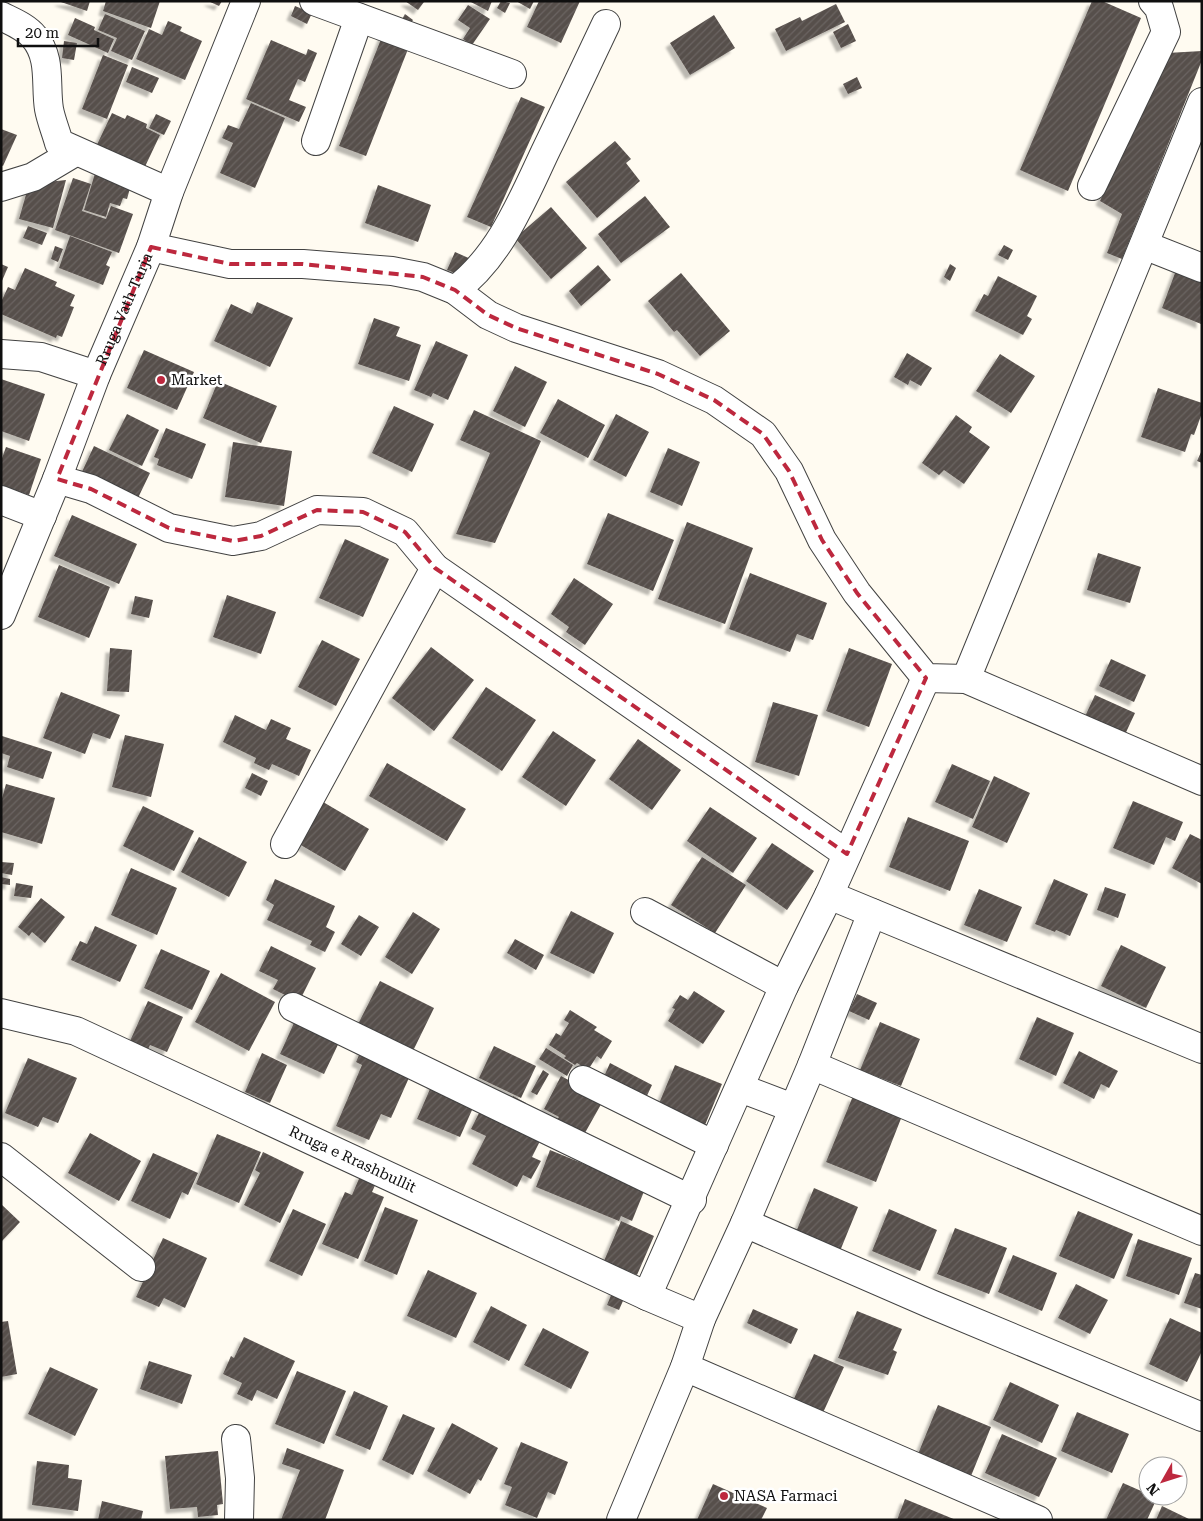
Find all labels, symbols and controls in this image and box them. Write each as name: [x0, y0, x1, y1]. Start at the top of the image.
scale bar: [18, 15, 98, 47]
text: 20 m: [25, 24, 60, 42]
street label: Rruga Vath Turja: [92, 250, 156, 368]
place label: Market: [171, 371, 223, 389]
marker: Market: [155, 374, 167, 386]
street label: Rruga e Rrashbullit: [286, 1122, 419, 1197]
north arrow: [1138, 1456, 1188, 1506]
text: N: [1143, 1480, 1163, 1498]
place label: NASA Farmaci: [734, 1487, 838, 1505]
marker: NASA Farmaci: [718, 1490, 730, 1502]

